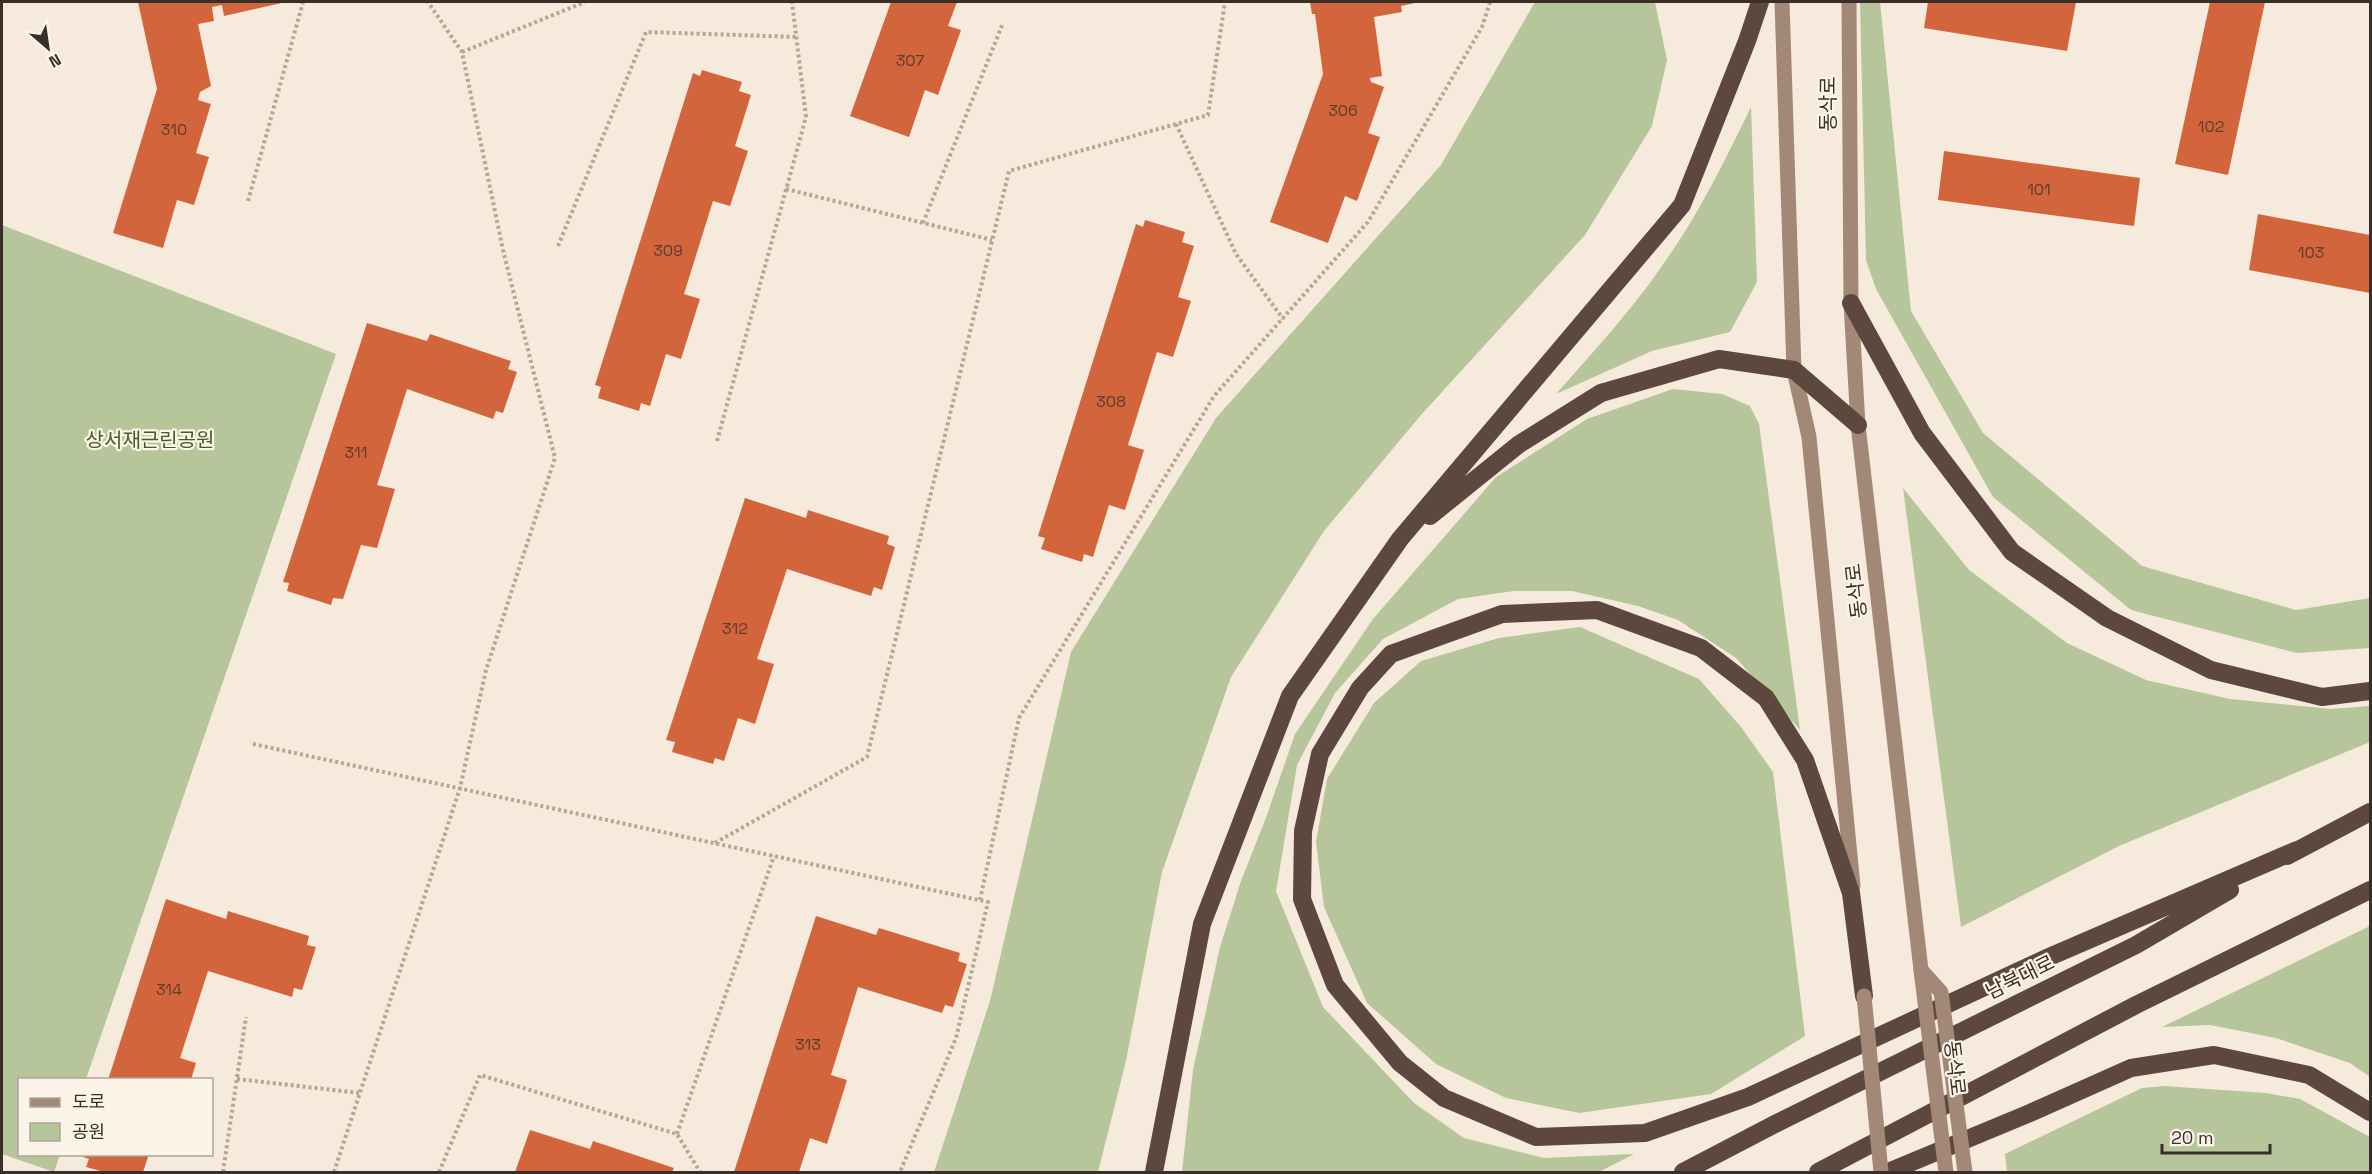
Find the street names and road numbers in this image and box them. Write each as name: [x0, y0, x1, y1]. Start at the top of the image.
street label: 동삭로: [1815, 76, 1841, 132]
street label: 동삭로: [1840, 562, 1872, 620]
street label: 남북대로: [1981, 949, 2059, 1005]
street label: 동삭로: [1939, 1039, 1971, 1097]

